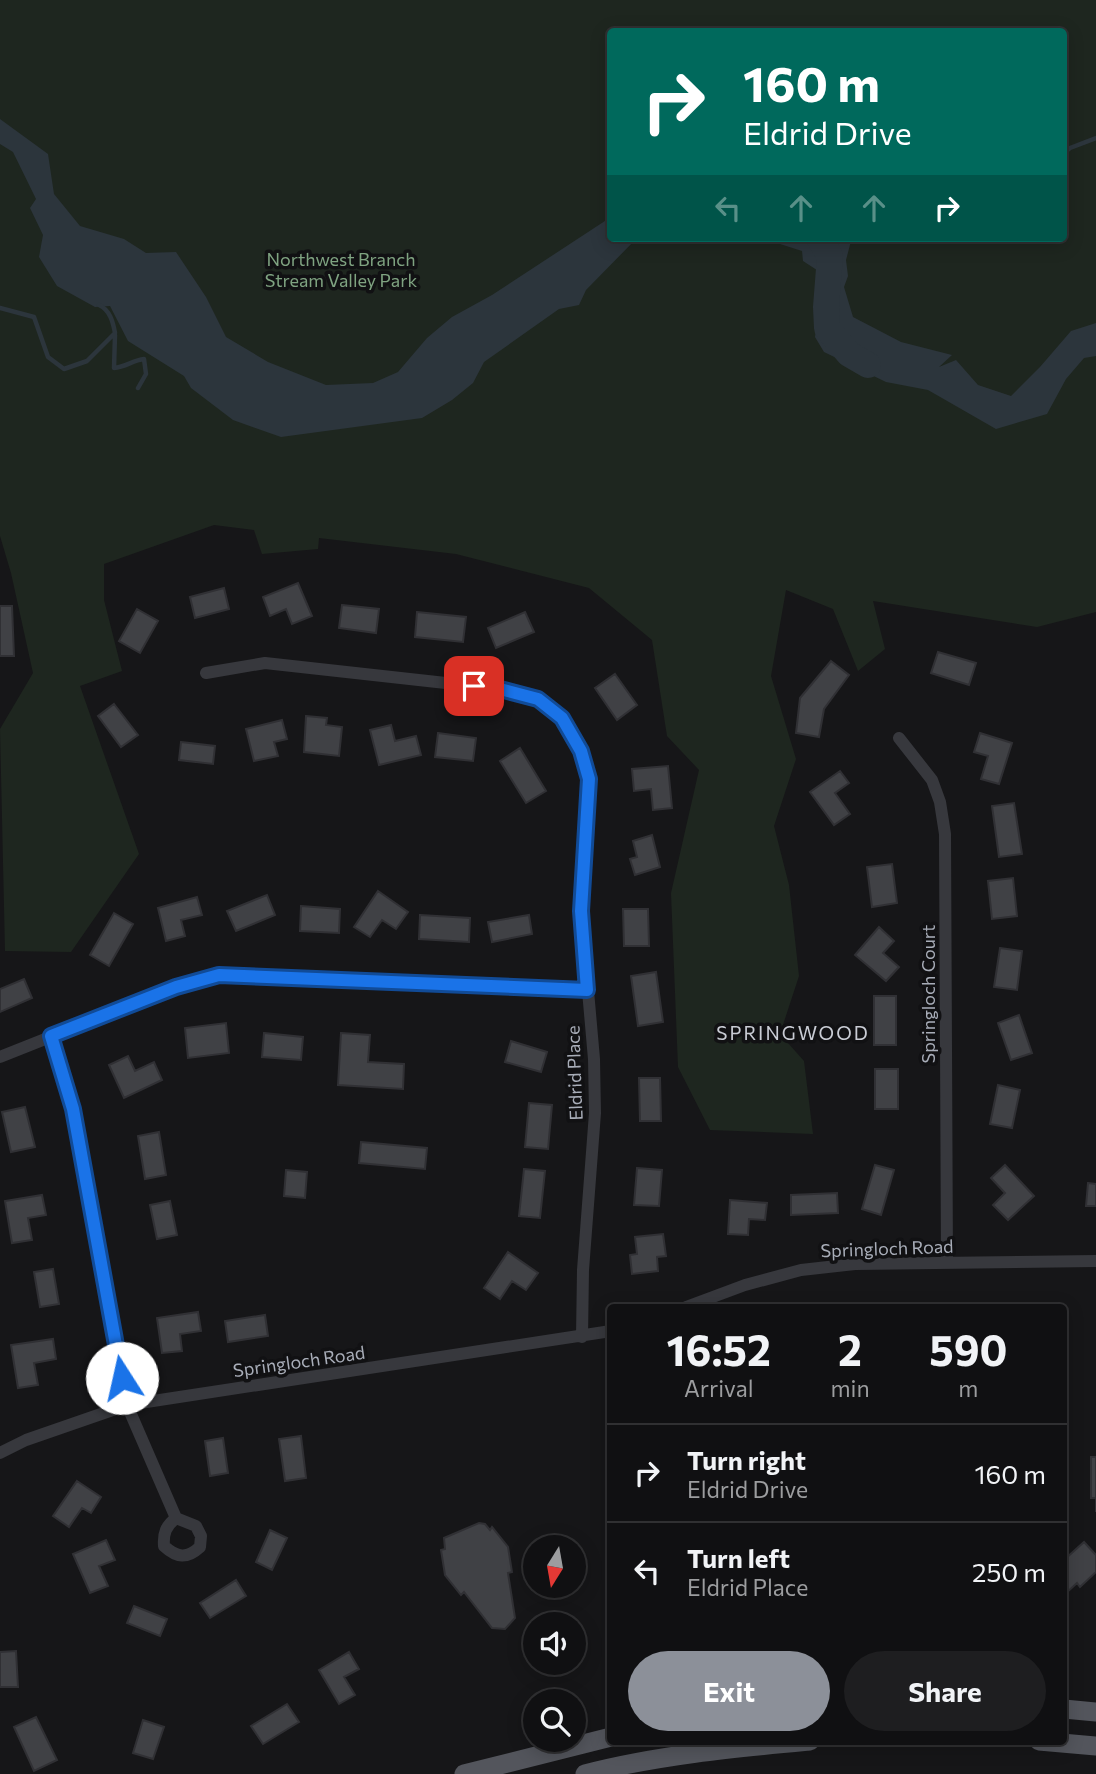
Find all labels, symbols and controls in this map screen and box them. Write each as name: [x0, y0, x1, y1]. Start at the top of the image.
text: 160 m: [743, 52, 880, 112]
icon: right: [628, 56, 719, 147]
text: Eldrid Drive: [743, 112, 912, 152]
icon: left: [709, 189, 747, 227]
icon: ahead: [782, 189, 820, 227]
icon: ahead: [855, 189, 893, 227]
icon: right: [928, 189, 966, 227]
park label: Northwest Branch Stream Valley Park: [265, 248, 417, 291]
pin: [444, 656, 504, 716]
icon: arrive: [455, 667, 493, 705]
street label: Springloch Court: [917, 925, 939, 1063]
district label: SPRINGWOOD: [716, 1021, 870, 1044]
street label: Eldrid Place: [561, 1025, 587, 1121]
street label: Springloch Road: [820, 1235, 954, 1261]
text: 16:52: [667, 1323, 771, 1375]
text: 2: [838, 1323, 862, 1375]
text: 590: [929, 1323, 1007, 1375]
position arrow: [85, 1341, 159, 1415]
street label: Springloch Road: [232, 1341, 366, 1381]
text: Arrival: [684, 1374, 754, 1402]
text: min: [830, 1374, 870, 1402]
text: m: [958, 1374, 978, 1402]
text: Turn right: [687, 1444, 806, 1475]
icon: right: [628, 1454, 666, 1492]
text: 160 m: [974, 1458, 1046, 1489]
text: Eldrid Drive: [687, 1475, 808, 1503]
north arrow: [523, 1535, 586, 1598]
map controls: [523, 1535, 586, 1752]
text: Turn left: [687, 1542, 790, 1573]
icon: left: [628, 1552, 666, 1590]
text: 250 m: [972, 1556, 1046, 1587]
text: Eldrid Place: [687, 1573, 808, 1601]
button: sound: [523, 1612, 586, 1675]
button: Exit: [628, 1651, 830, 1731]
button: Share: [844, 1651, 1046, 1731]
button: search: [523, 1689, 586, 1752]

